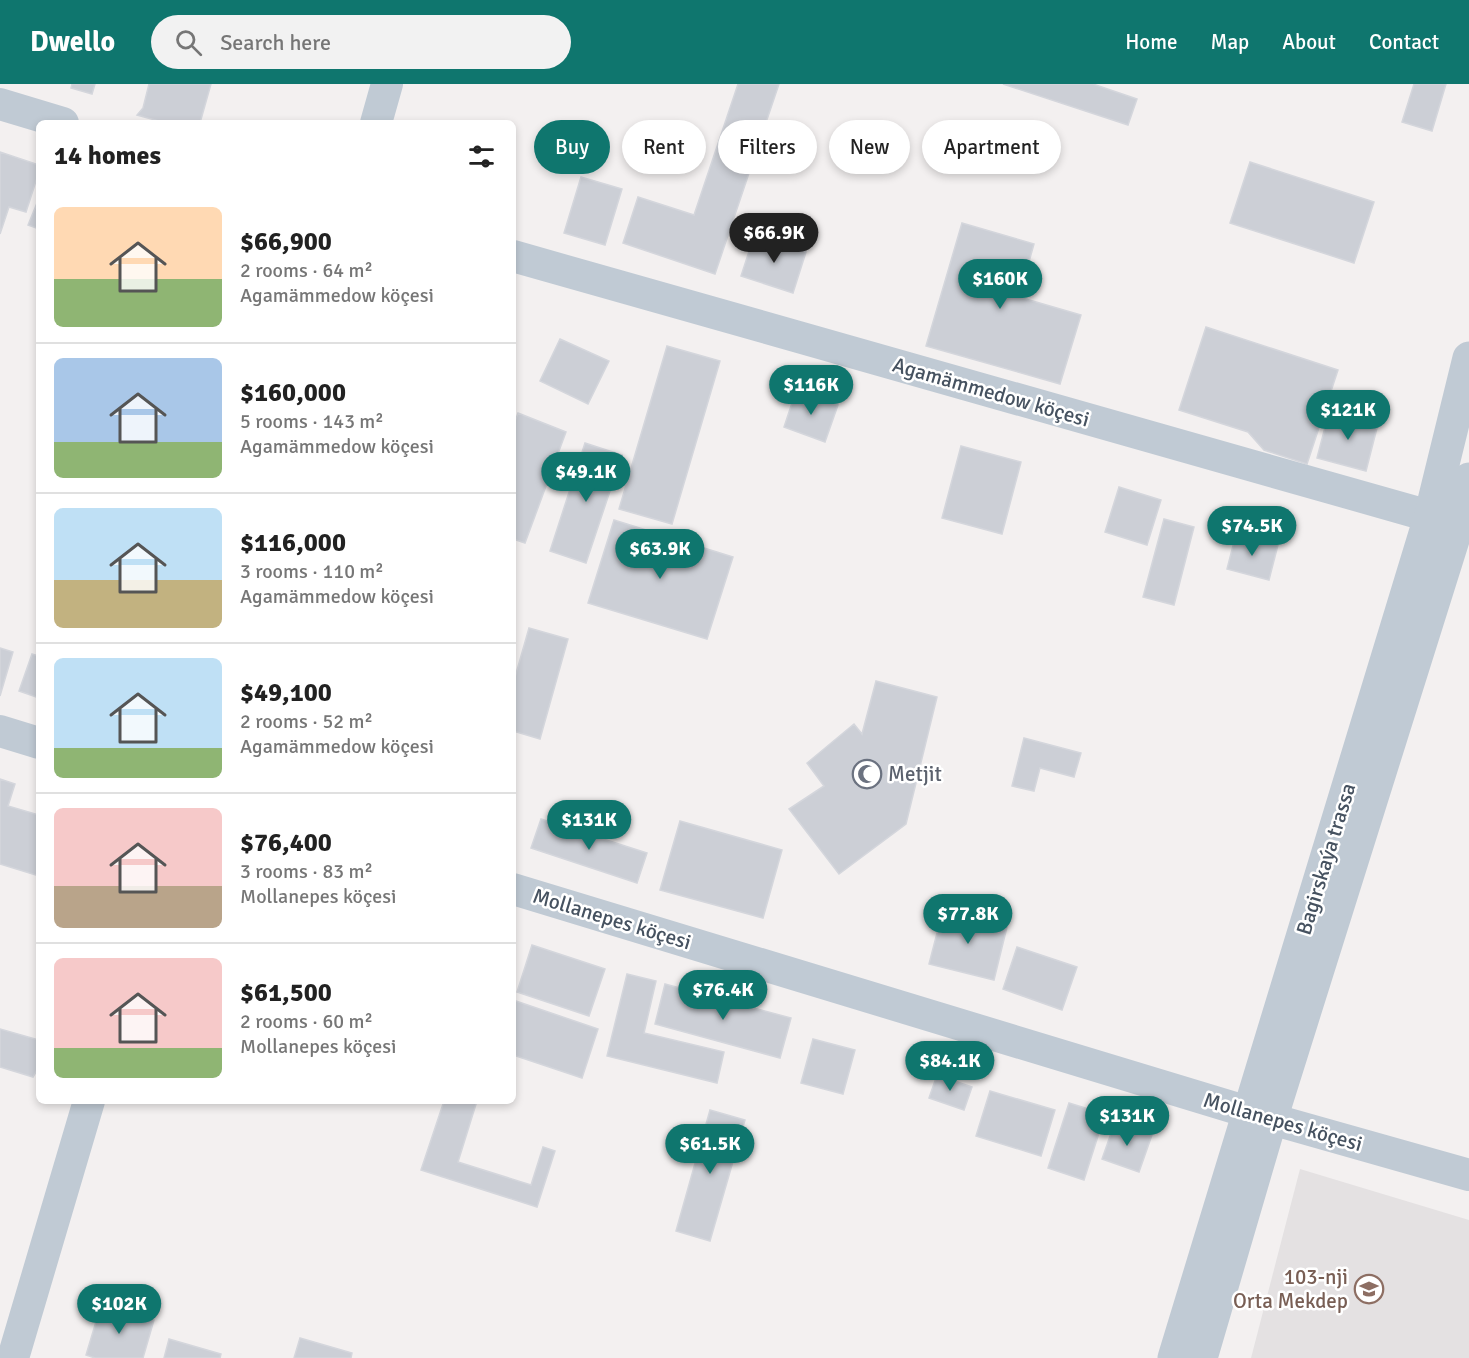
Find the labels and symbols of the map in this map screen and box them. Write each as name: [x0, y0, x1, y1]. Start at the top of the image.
pin: $66.9K: [725, 213, 823, 264]
pin: $160K: [958, 259, 1042, 310]
street label: Agamämmedow köçesi: [890, 351, 1092, 433]
pin: $116K: [769, 365, 853, 416]
pin: $121K: [1306, 390, 1390, 441]
pin: $49.1K: [537, 452, 635, 503]
pin: $74.5K: [1203, 506, 1301, 557]
pin: $63.9K: [611, 529, 709, 580]
mosque icon: Metjit: [851, 758, 883, 790]
place label: Metjit: [888, 761, 942, 787]
street label: Bagirskaýa trassa: [1291, 780, 1361, 938]
pin: $131K: [547, 800, 631, 851]
street label: Mollanepes köçesi: [530, 883, 694, 955]
pin: $77.8K: [919, 894, 1017, 945]
pin: $76.4K: [674, 970, 772, 1021]
pin: $84.1K: [901, 1041, 999, 1092]
street label: Mollanepes köçesi: [1200, 1087, 1366, 1157]
pin: $131K: [1085, 1096, 1169, 1147]
pin: $61.5K: [661, 1124, 759, 1175]
place label: 103-nji Orta Mekdep: [1233, 1264, 1348, 1314]
school or university icon: 103-nji Orta Mekdep: [1353, 1273, 1385, 1305]
pin: $102K: [77, 1284, 161, 1335]

